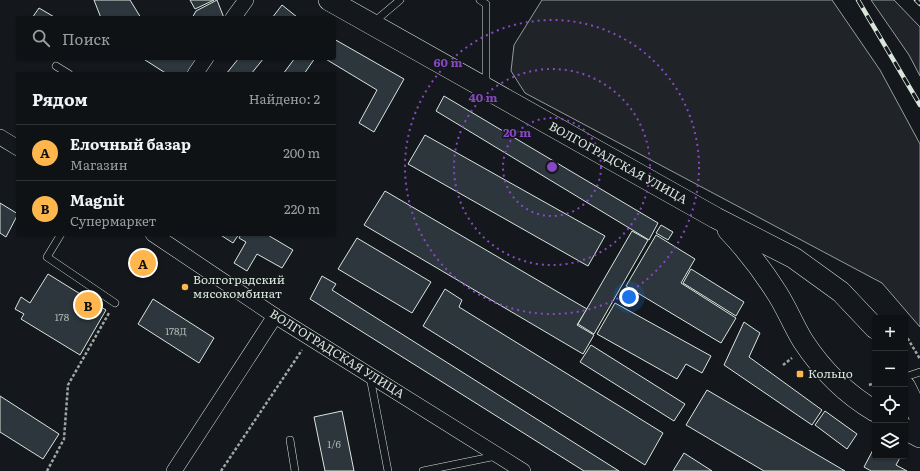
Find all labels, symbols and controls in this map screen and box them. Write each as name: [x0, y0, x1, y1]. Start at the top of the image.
search box: [16, 16, 336, 60]
icon: search: [30, 27, 52, 49]
text: Поиск: [62, 27, 110, 50]
text: 60 m: [434, 53, 462, 71]
text: Рядом: [32, 86, 88, 111]
text: 40 m: [469, 88, 498, 106]
text: Найдено: 2: [249, 89, 320, 108]
street label: ВОЛГОГРАДСКАЯ УЛИЦА: [546, 116, 691, 208]
text: 20 m: [503, 123, 531, 141]
text: Елочный базар: [70, 132, 191, 155]
text: A: [40, 143, 50, 162]
text: 200 m: [283, 143, 320, 162]
text: Магазин: [70, 155, 128, 174]
centre of rings: [545, 160, 559, 174]
text: Magnit: [70, 188, 125, 211]
text: B: [41, 199, 49, 218]
text: 220 m: [284, 199, 320, 218]
text: Супермаркет: [70, 211, 156, 230]
pin: A: [130, 248, 156, 278]
place label: Волгоградский мясокомбинат: [193, 270, 285, 302]
marker: Волгоградский мясокомбинат: [180, 282, 190, 292]
your location: [619, 287, 639, 307]
pin: B: [75, 290, 101, 320]
street label: ВОЛГОГРАДСКАЯ УЛИЦА: [267, 304, 409, 402]
house number: 178: [55, 309, 70, 324]
map controls: [872, 315, 908, 459]
button: +: [872, 315, 908, 351]
house number: 178Д: [165, 323, 187, 338]
button: −: [872, 351, 908, 387]
place label: Кольцо: [808, 364, 853, 382]
marker: Кольцо: [795, 369, 805, 379]
button: locate: [872, 387, 908, 423]
button: layers: [872, 423, 908, 459]
house number: 1/6: [327, 436, 341, 451]

